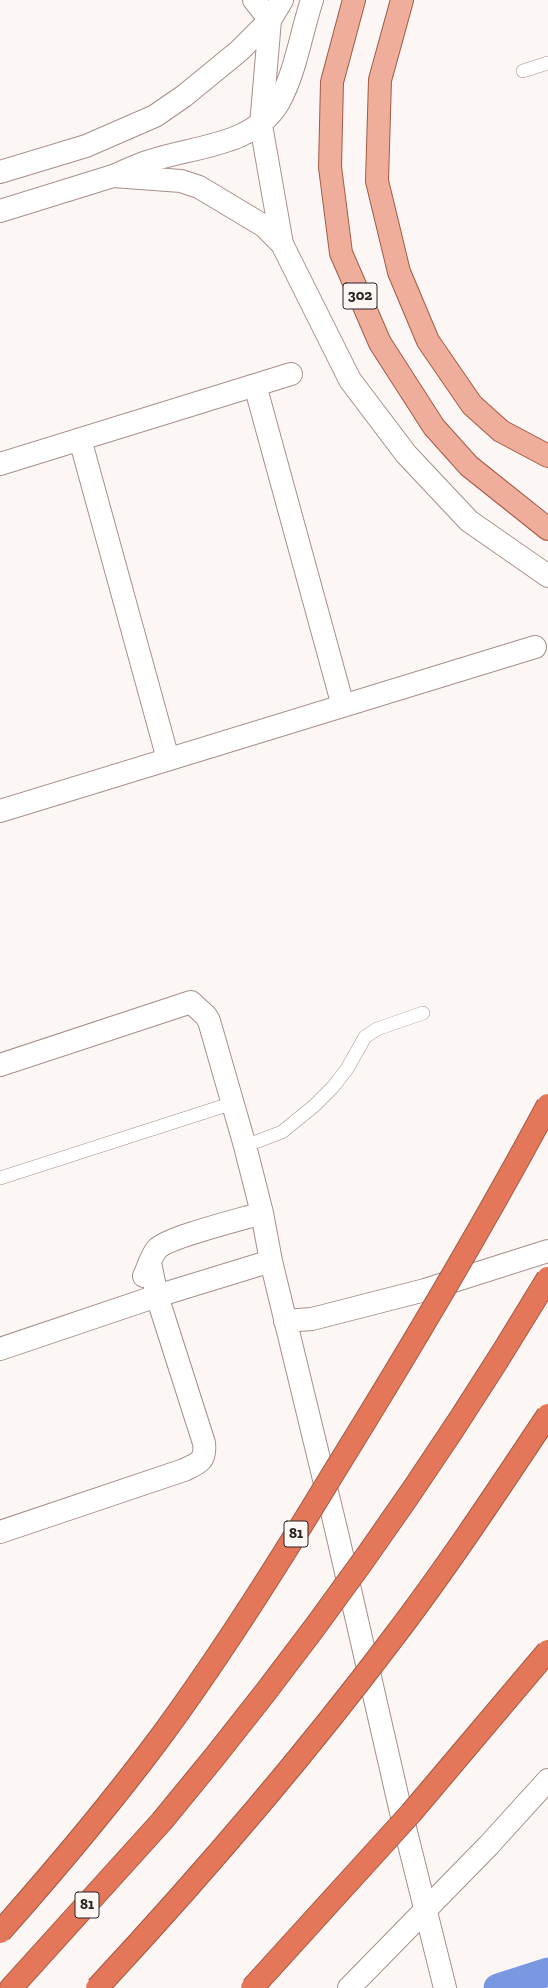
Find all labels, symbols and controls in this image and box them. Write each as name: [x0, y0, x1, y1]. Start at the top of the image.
road number: 302: [343, 283, 377, 309]
road number: 81: [284, 1521, 308, 1547]
road number: 81: [75, 1892, 99, 1918]

